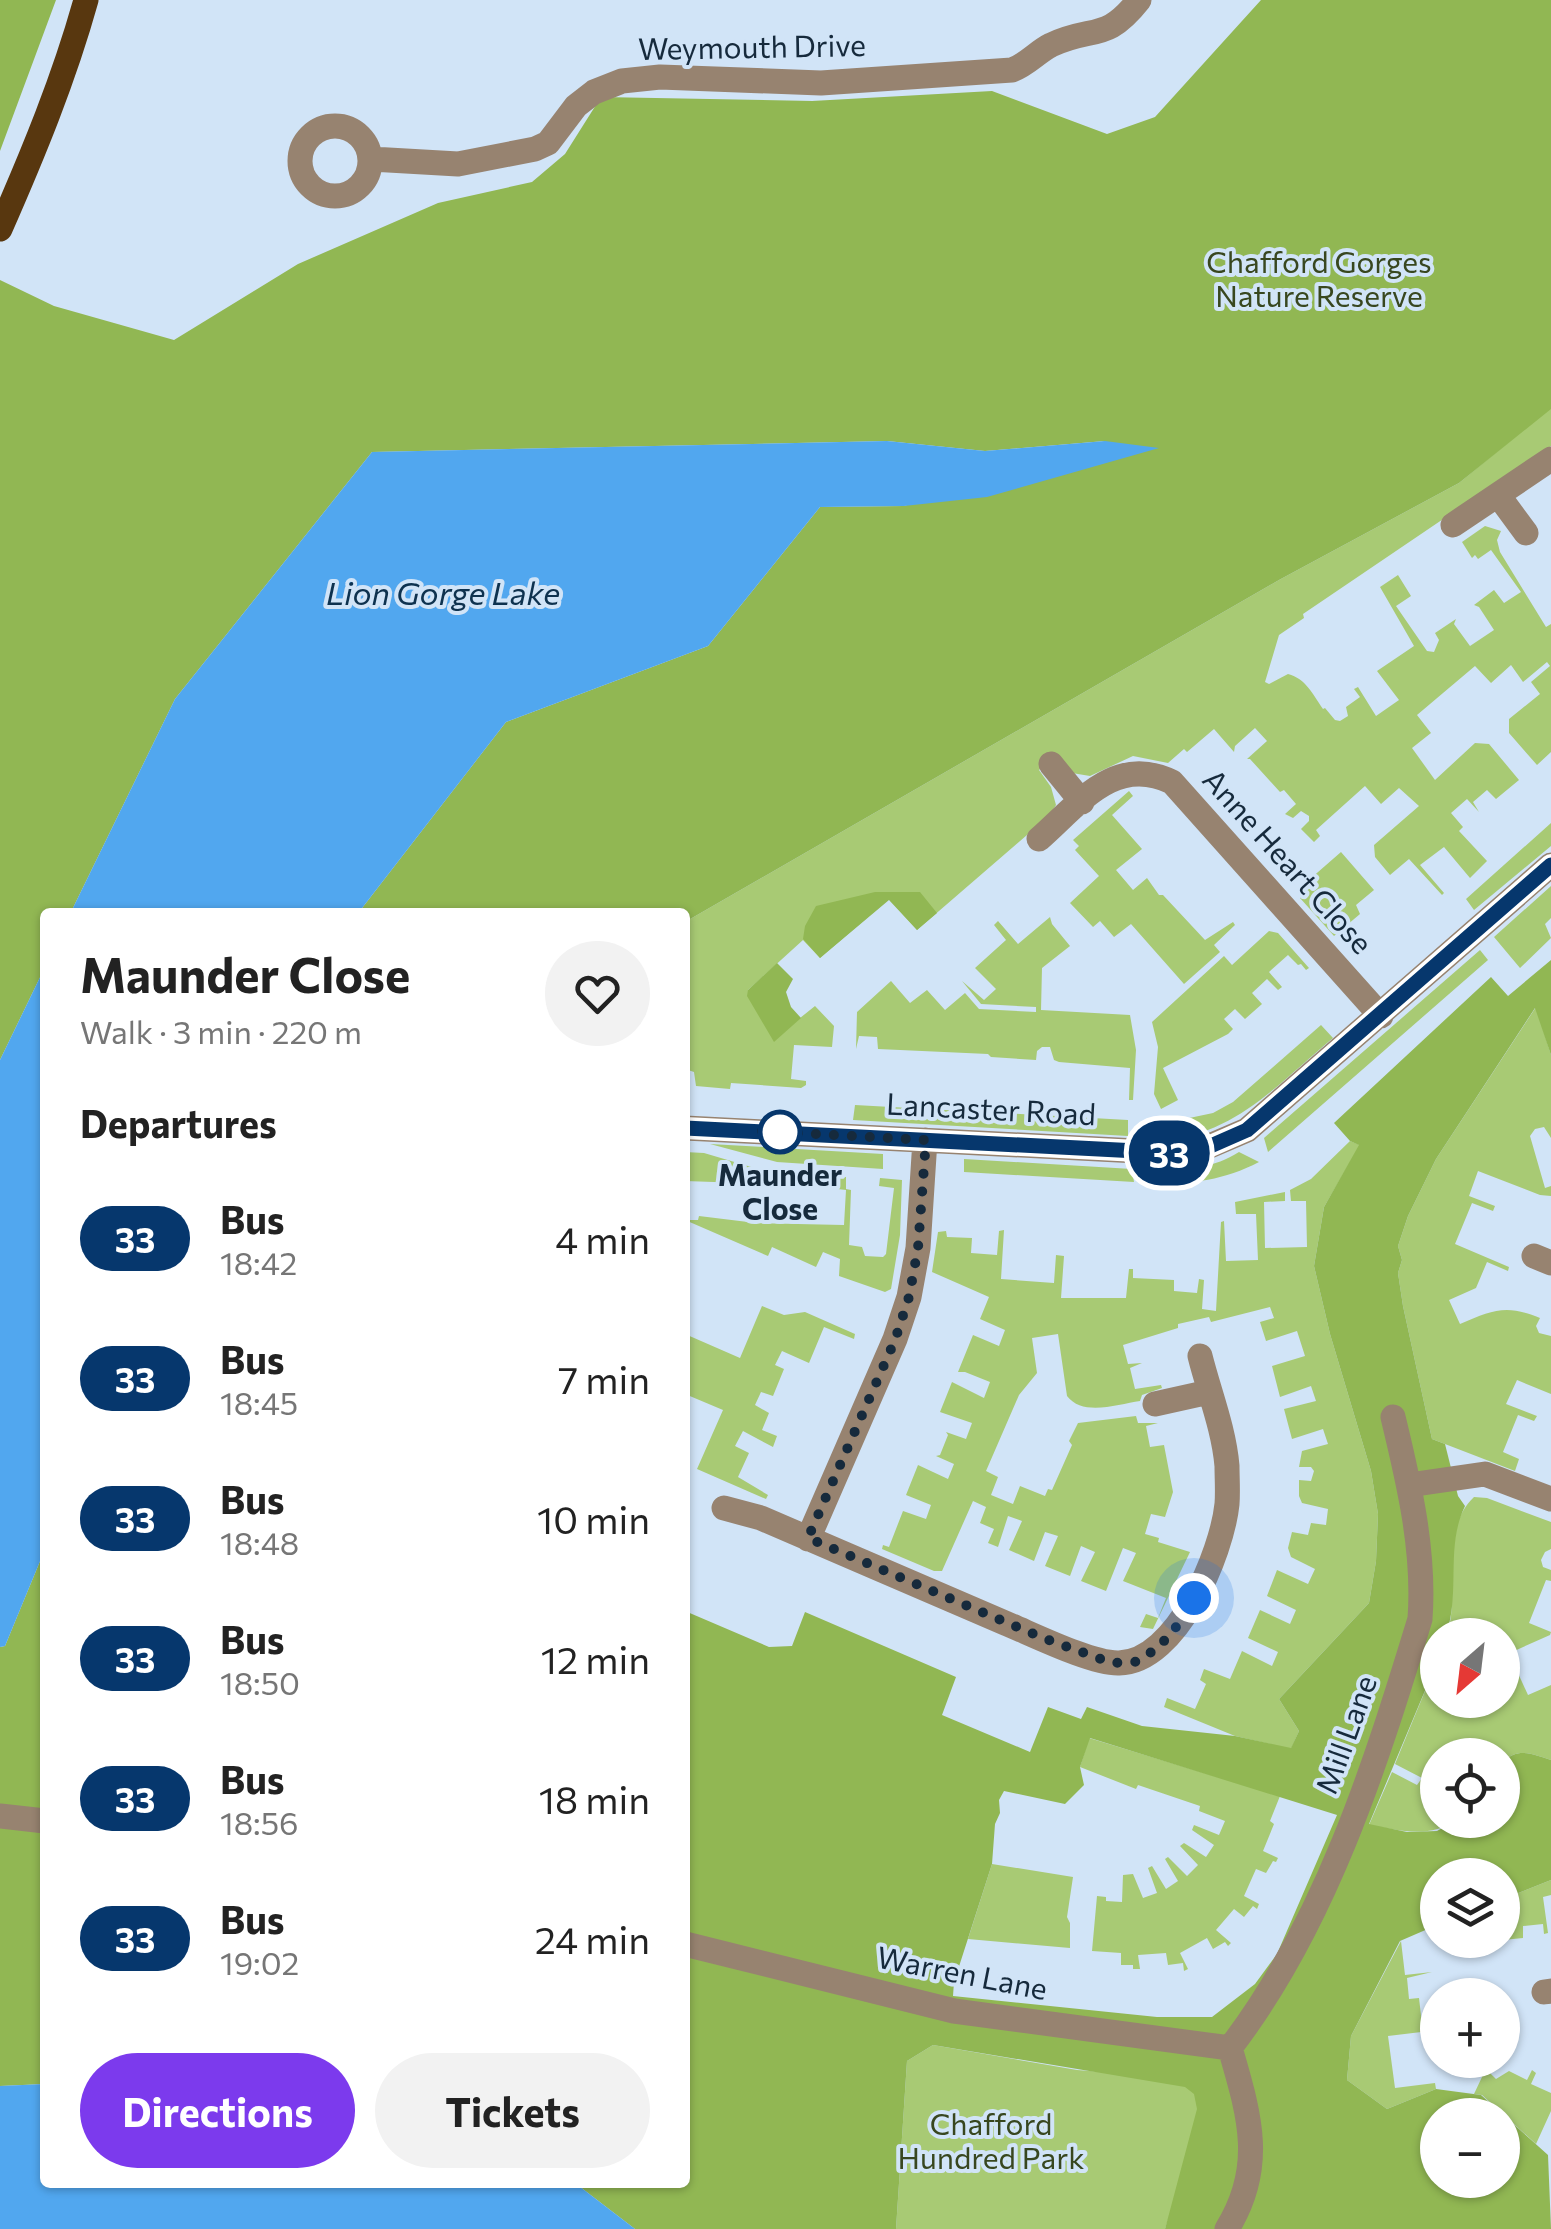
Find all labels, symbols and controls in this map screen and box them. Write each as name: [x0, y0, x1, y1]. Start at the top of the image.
street label: Weymouth Drive: [638, 25, 866, 66]
park label: Chafford Gorges Nature Reserve: [1206, 242, 1432, 313]
water label: Lion Gorge Lake: [326, 572, 560, 612]
street label: Anne Heart Close: [1196, 760, 1382, 960]
button: heart: [545, 941, 650, 1046]
text: Maunder Close: [80, 944, 410, 1003]
text: Walk · 3 min · 220 m: [80, 1011, 362, 1051]
street label: Lancaster Road: [885, 1084, 1097, 1131]
text: Departures: [80, 1099, 277, 1146]
marker: Maunder Close: [759, 1111, 801, 1153]
line badge: 33: [1124, 1120, 1214, 1186]
text: 33: [1149, 1132, 1189, 1175]
place label: Maunder Close: [718, 1155, 842, 1226]
text: Bus: [220, 1195, 285, 1242]
text: 4 min: [555, 1215, 650, 1262]
text: 33: [115, 1217, 155, 1260]
text: 18:42: [220, 1242, 297, 1282]
text: Bus: [220, 1335, 285, 1382]
text: 7 min: [558, 1355, 650, 1402]
text: 33: [115, 1357, 155, 1400]
text: 18:45: [220, 1382, 298, 1422]
text: Bus: [220, 1475, 285, 1522]
text: 10 min: [537, 1495, 650, 1542]
text: 33: [115, 1497, 155, 1540]
text: 18:48: [220, 1522, 299, 1562]
your location: [1169, 1573, 1219, 1623]
text: Bus: [220, 1615, 285, 1662]
north arrow: [1420, 1618, 1520, 1718]
map controls: [1420, 1618, 1520, 2198]
text: 12 min: [541, 1635, 650, 1682]
text: 33: [115, 1637, 155, 1680]
text: 18:50: [220, 1662, 300, 1702]
street label: Mill Lane: [1306, 1670, 1383, 1798]
button: locate: [1420, 1738, 1520, 1838]
text: Bus: [220, 1755, 285, 1802]
text: 18 min: [539, 1775, 650, 1822]
text: 33: [115, 1777, 155, 1820]
text: 18:56: [220, 1802, 298, 1842]
button: layers: [1420, 1858, 1520, 1958]
text: Bus: [220, 1895, 285, 1942]
text: 24 min: [535, 1915, 650, 1962]
text: 33: [115, 1917, 155, 1960]
street label: Warren Lane: [874, 1937, 1051, 2006]
text: 19:02: [220, 1942, 299, 1982]
button: +: [1420, 1978, 1520, 2078]
button: Directions: [80, 2053, 355, 2168]
button: Tickets: [375, 2053, 650, 2168]
button: −: [1420, 2098, 1520, 2198]
park label: Chafford Hundred Park: [898, 2104, 1084, 2175]

